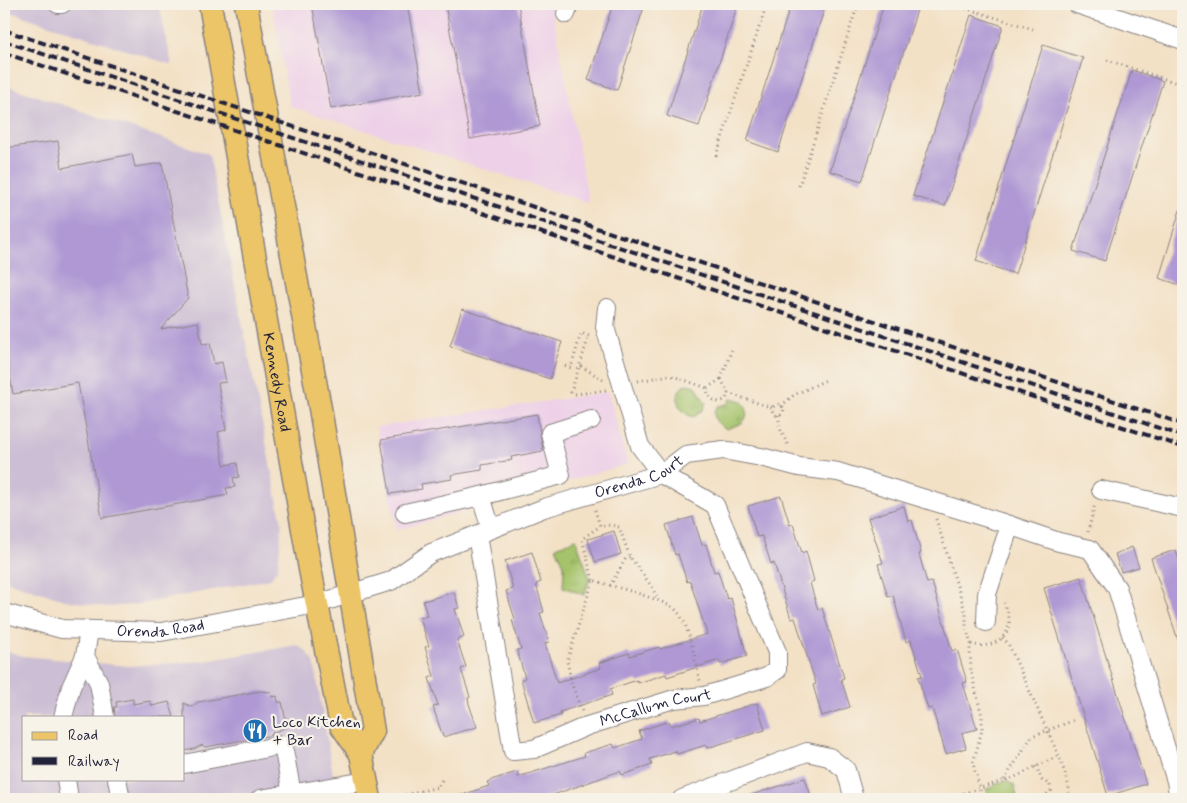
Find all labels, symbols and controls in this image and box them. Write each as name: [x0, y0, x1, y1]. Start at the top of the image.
street label: Kennedy Road: [258, 331, 296, 433]
street label: Orenda Court: [592, 450, 688, 503]
street label: Orenda Road: [116, 614, 206, 643]
street label: McCallum Court: [597, 684, 714, 732]
place label: Loco Kitchen + Bar: [272, 712, 361, 751]
legend: [22, 716, 185, 780]
restaurant icon: Loco Kitchen + Bar: [242, 718, 268, 744]
text: Road: [68, 726, 98, 746]
text: Railway: [68, 752, 120, 772]

